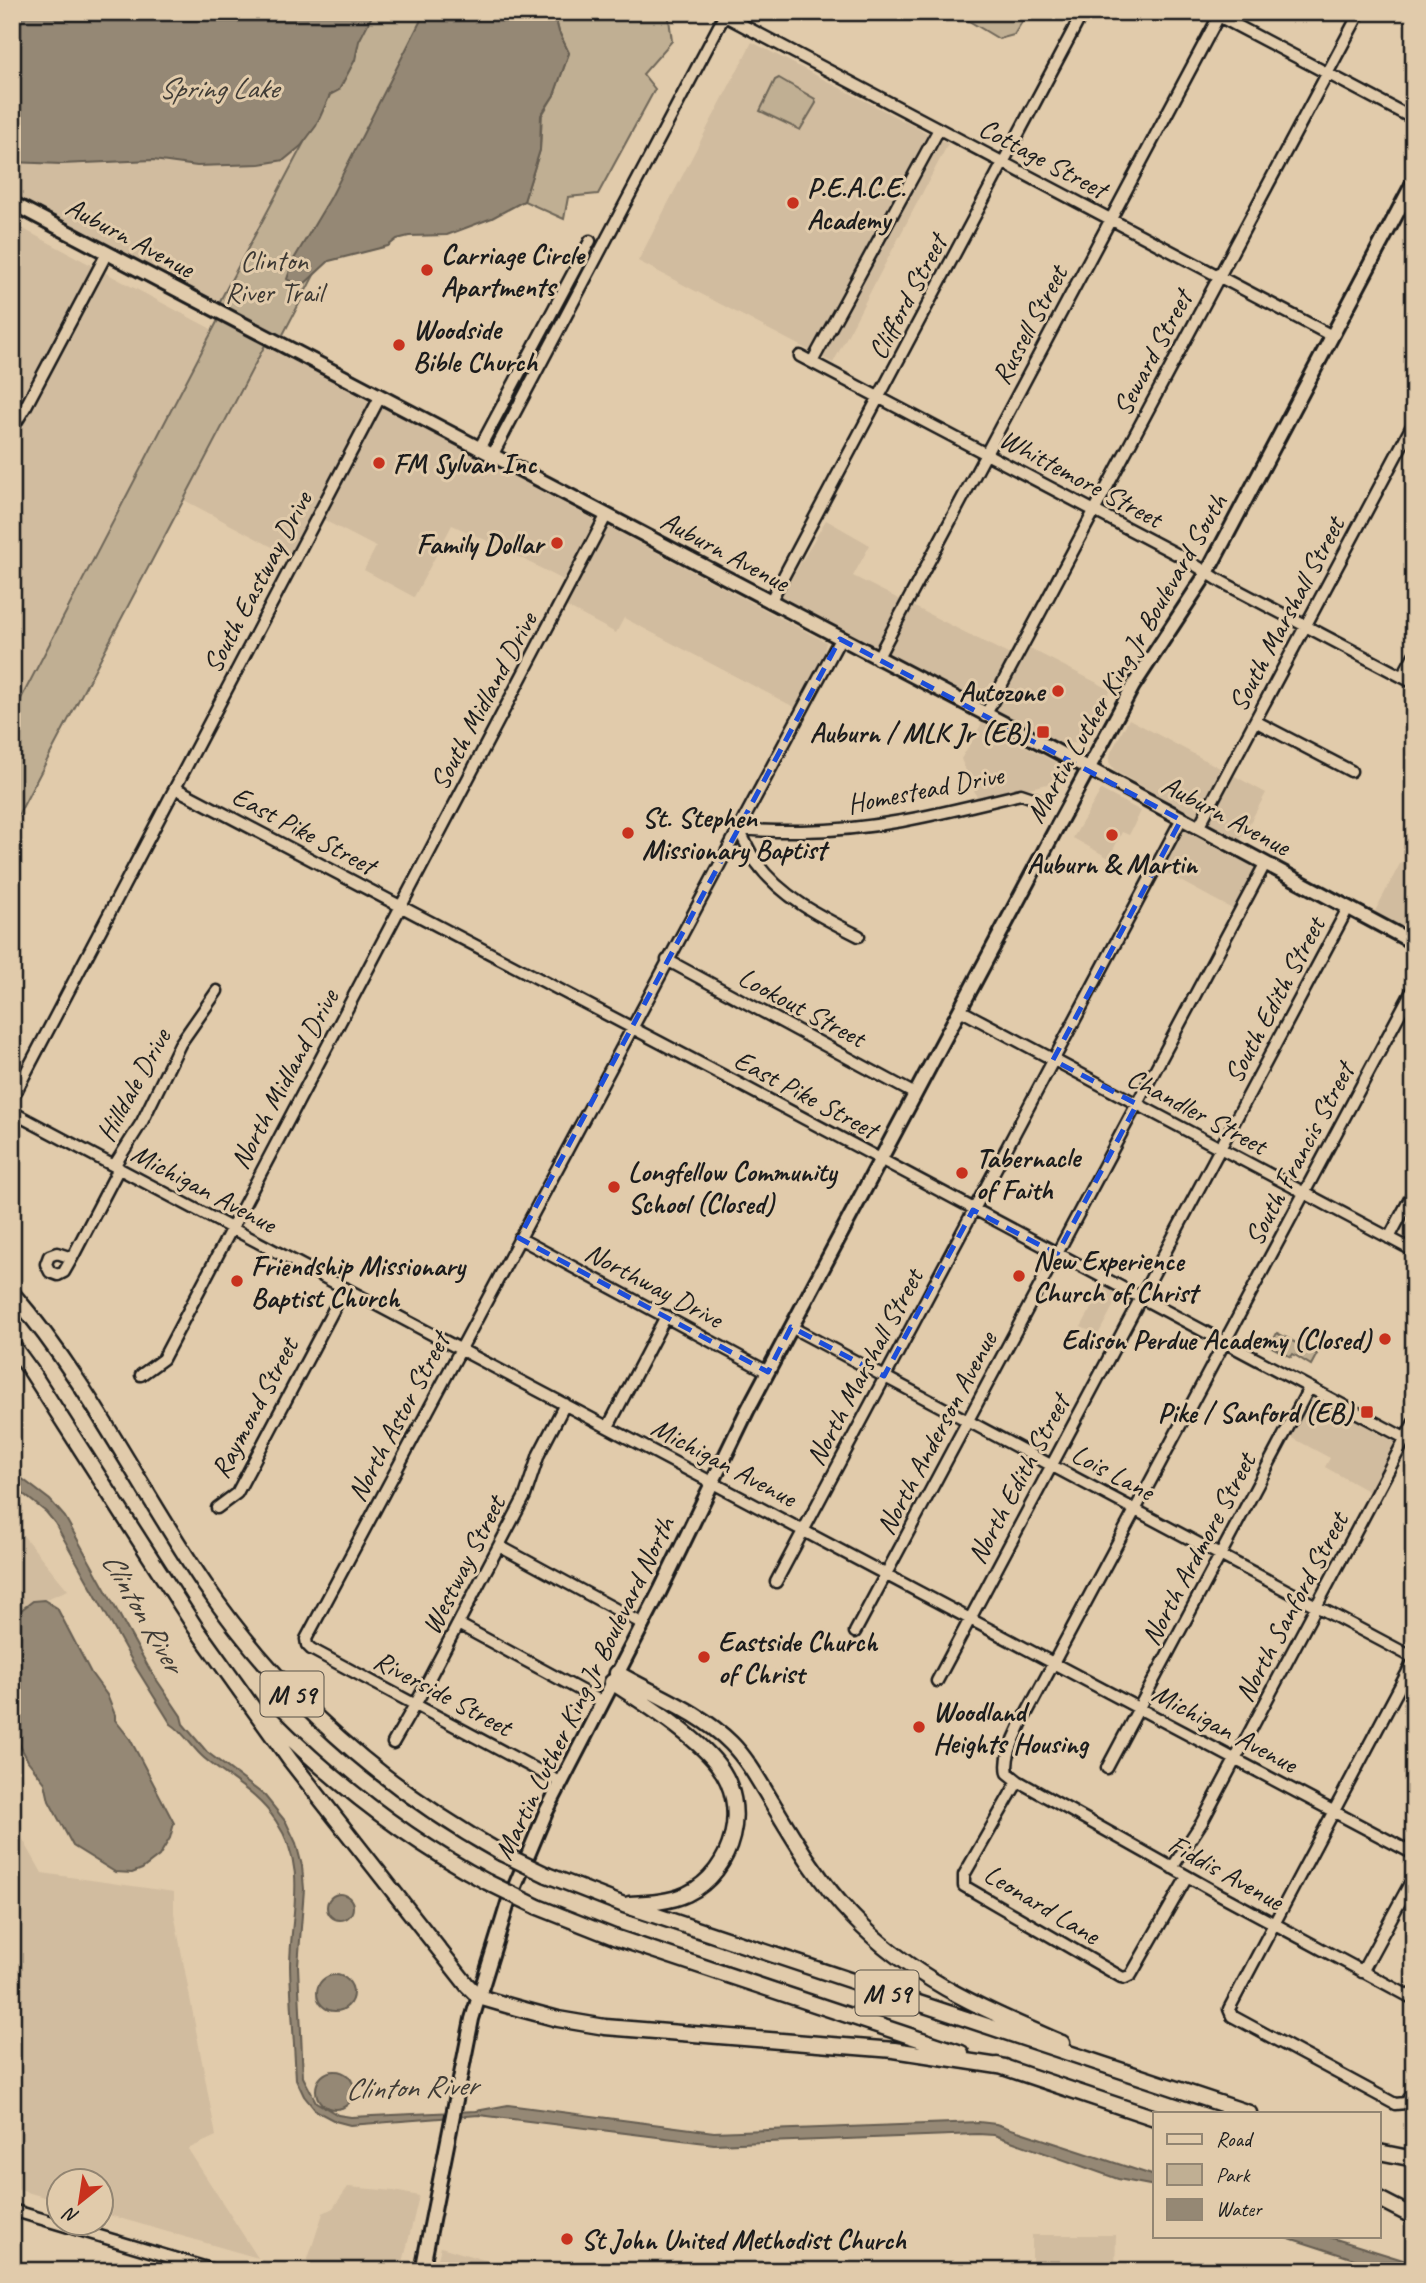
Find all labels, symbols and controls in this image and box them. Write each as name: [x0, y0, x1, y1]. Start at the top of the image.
water label: Spring Lake: [158, 69, 282, 107]
street label: Cottage Street: [973, 110, 1116, 208]
place label: P.E.A.C.E. Academy: [807, 170, 906, 237]
street label: Auburn Avenue: [60, 189, 202, 286]
marker: P.E.A.C.E. Academy: [785, 195, 801, 211]
street label: Clifford Street: [860, 225, 956, 365]
place label: Carriage Circle Apartments: [441, 237, 587, 304]
park label: Clinton River Trail: [225, 243, 328, 310]
street label: Russell Street: [983, 257, 1076, 390]
marker: Carriage Circle Apartments: [419, 262, 435, 278]
street label: Seward Street: [1104, 281, 1201, 422]
place label: Woodside Bible Church: [413, 312, 538, 379]
marker: Woodside Bible Church: [391, 337, 407, 353]
street label: Whittemore Street: [994, 421, 1171, 537]
place label: FM Sylvan Inc: [393, 446, 538, 481]
marker: FM Sylvan Inc: [371, 455, 387, 471]
street label: South Eastway Drive: [194, 484, 320, 679]
street label: Martin Luther King Jr Boulevard South: [1017, 487, 1235, 829]
street label: Auburn Avenue: [655, 503, 797, 600]
street label: South Marshall Street: [1220, 508, 1353, 717]
place label: Family Dollar: [416, 526, 546, 561]
marker: Family Dollar: [549, 535, 565, 551]
street label: South Midland Drive: [421, 604, 545, 796]
place label: Autozone: [959, 674, 1047, 709]
marker: Autozone: [1050, 683, 1066, 699]
place label: Auburn / MLK Jr (EB): [810, 715, 1031, 750]
marker: Auburn / MLK Jr (EB): [1035, 724, 1051, 740]
street label: Homestead Drive: [844, 756, 1008, 821]
street label: Auburn Avenue: [1156, 767, 1298, 864]
street label: East Pike Street: [226, 778, 385, 884]
place label: St. Stephen Missionary Baptist: [642, 800, 830, 868]
marker: St. Stephen Missionary Baptist: [620, 825, 636, 841]
marker: Auburn & Martin: [1104, 827, 1120, 843]
place label: Auburn & Martin: [1027, 846, 1199, 881]
street label: South Edith Street: [1216, 909, 1334, 1089]
street label: Lookout Street: [733, 959, 874, 1056]
street label: North Midland Drive: [222, 982, 347, 1175]
street label: Hilldale Drive: [88, 1021, 179, 1147]
street label: East Pike Street: [728, 1042, 887, 1148]
street label: South Francis Street: [1236, 1053, 1364, 1251]
street label: Chandler Street: [1121, 1060, 1275, 1164]
street label: Michigan Avenue: [126, 1135, 284, 1242]
place label: Tabernacle of Faith: [976, 1140, 1082, 1207]
place label: Longfellow Community School (Closed): [628, 1154, 839, 1221]
marker: Tabernacle of Faith: [954, 1165, 970, 1181]
marker: Longfellow Community School (Closed): [606, 1179, 622, 1195]
street label: Northway Drive: [579, 1234, 730, 1337]
place label: New Experience Church of Christ: [1033, 1243, 1202, 1310]
place label: Friendship Missionary Baptist Church: [251, 1248, 467, 1315]
street label: North Marshall Street: [798, 1260, 932, 1471]
marker: New Experience Church of Christ: [1011, 1268, 1027, 1284]
marker: Friendship Missionary Baptist Church: [229, 1273, 245, 1289]
place label: Edison Perdue Academy (Closed): [1061, 1322, 1373, 1357]
street label: North Astor Street: [339, 1323, 459, 1507]
street label: North Anderson Avenue: [868, 1324, 1005, 1541]
street label: Raymond Street: [202, 1329, 307, 1484]
marker: Edison Perdue Academy (Closed): [1377, 1331, 1393, 1347]
street label: North Edith Street: [959, 1385, 1079, 1569]
place label: Pike / Sanford (EB): [1158, 1395, 1355, 1430]
marker: Pike / Sanford (EB): [1359, 1404, 1375, 1420]
street label: Michigan Avenue: [646, 1409, 804, 1516]
street label: Lois Lane: [1066, 1436, 1162, 1509]
street label: North Ardmore Street: [1133, 1445, 1265, 1651]
street label: Westway Street: [413, 1487, 514, 1640]
street label: North Sanford Street: [1226, 1504, 1357, 1708]
street label: Martin Luther King Jr Boulevard North: [486, 1509, 683, 1865]
water label: Clinton River: [94, 1545, 195, 1683]
place label: Eastside Church of Christ: [718, 1624, 878, 1691]
street label: Riverside Street: [368, 1642, 520, 1745]
marker: Eastside Church of Christ: [696, 1649, 712, 1665]
road number: M 59: [260, 1672, 324, 1716]
street label: Michigan Avenue: [1147, 1675, 1305, 1782]
place label: Woodland Heights Housing: [933, 1694, 1090, 1761]
marker: Woodland Heights Housing: [911, 1719, 927, 1735]
street label: Fiddis Avenue: [1162, 1826, 1291, 1919]
street label: Leonard Lane: [978, 1856, 1108, 1953]
road number: M 59: [856, 1970, 918, 2016]
water label: Clinton River: [344, 2066, 483, 2108]
legend: [1153, 2112, 1380, 2238]
text: Road: [1216, 2126, 1255, 2152]
text: Park: [1216, 2162, 1251, 2188]
north arrow: [46, 2168, 116, 2238]
text: Water: [1216, 2196, 1263, 2222]
text: N: [58, 2201, 83, 2229]
place label: St John United Methodist Church: [581, 2222, 907, 2257]
marker: St John United Methodist Church: [559, 2231, 575, 2247]

